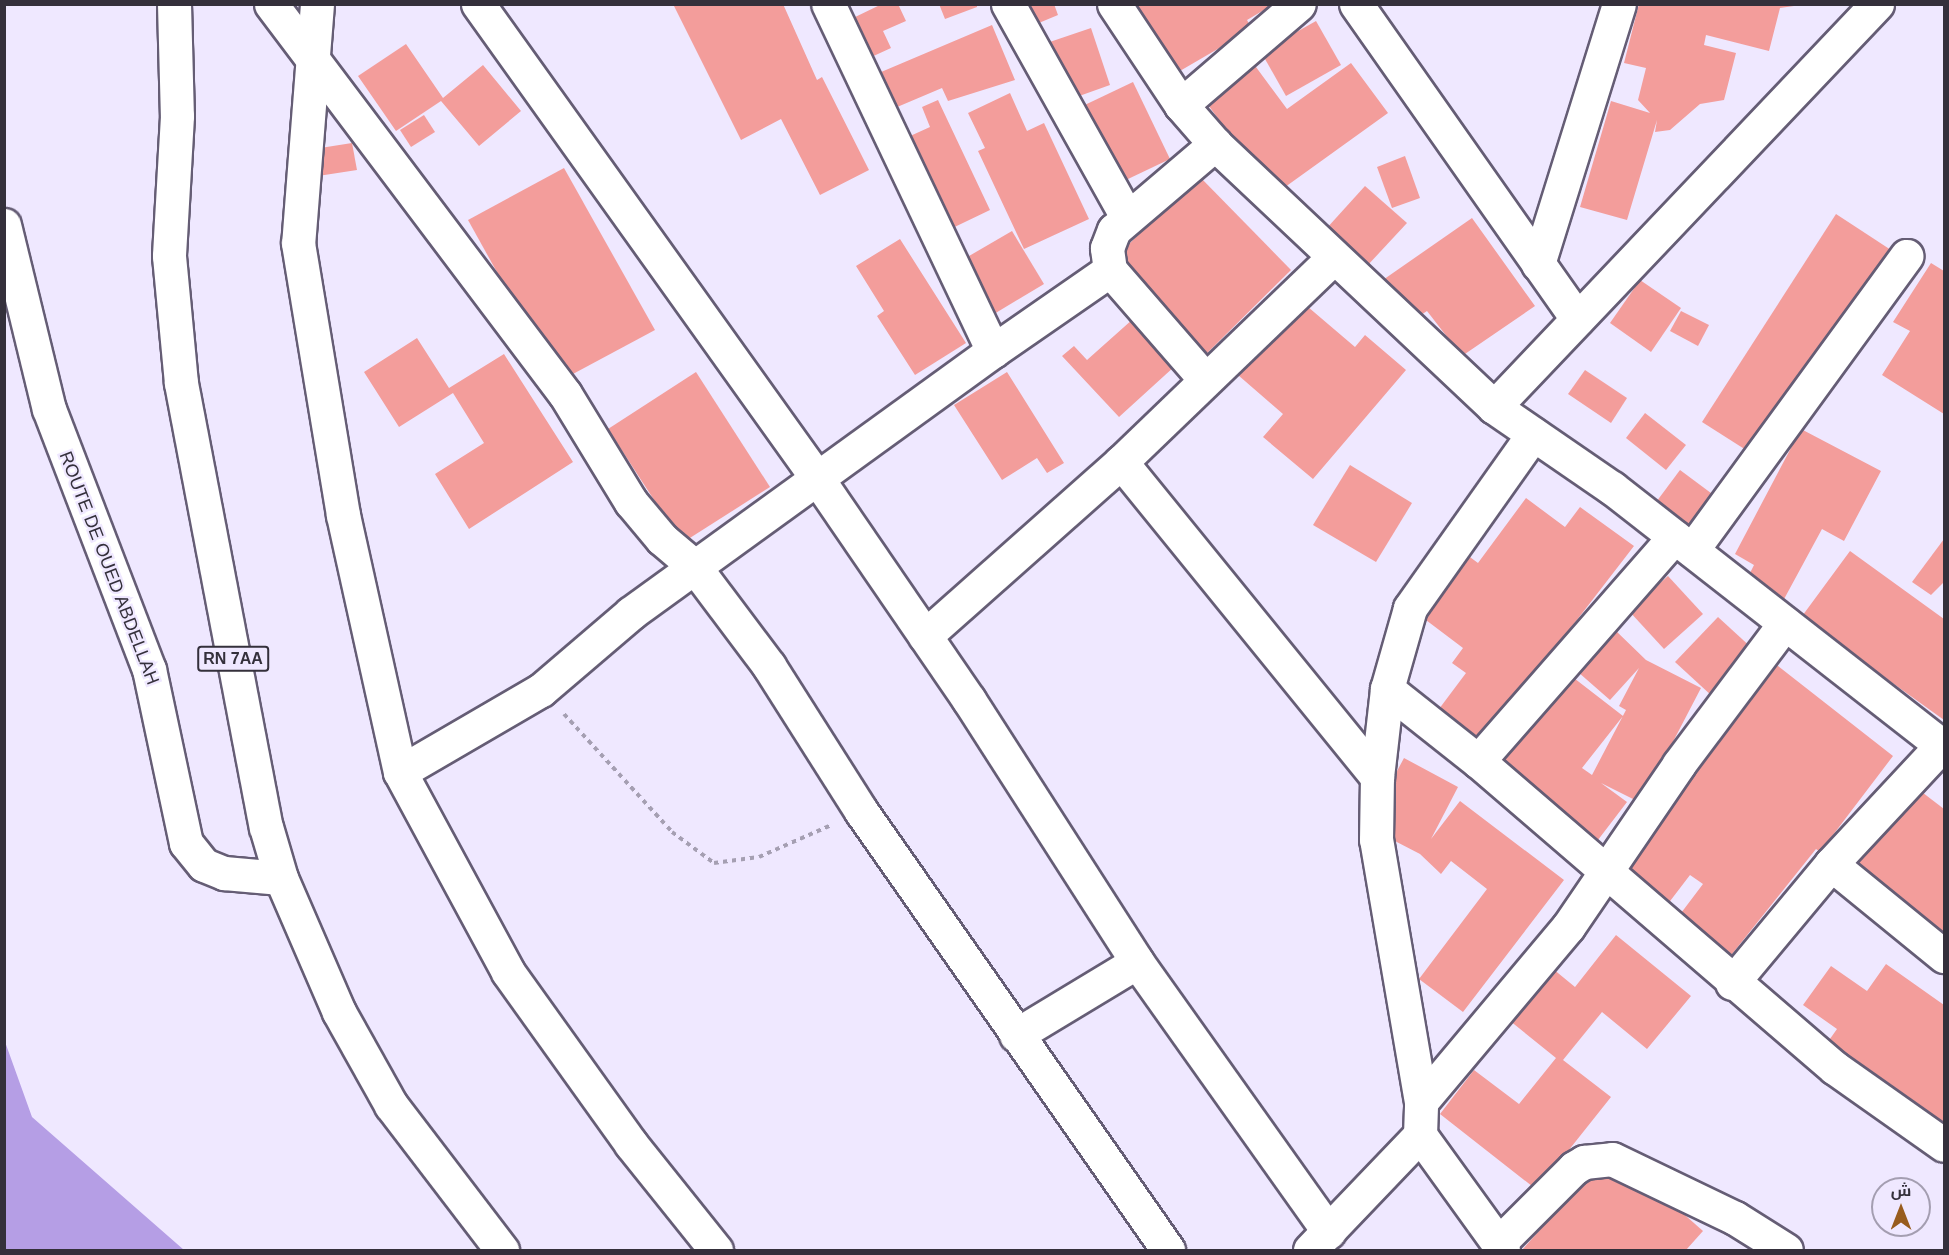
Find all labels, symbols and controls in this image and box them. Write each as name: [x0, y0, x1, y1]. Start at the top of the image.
street label: ROUTE DE OUED ABDELLAH: [54, 448, 164, 688]
road number: RN 7AA: [197, 646, 269, 672]
north arrow: [1871, 1177, 1931, 1237]
text: ش: [1891, 1182, 1911, 1199]

